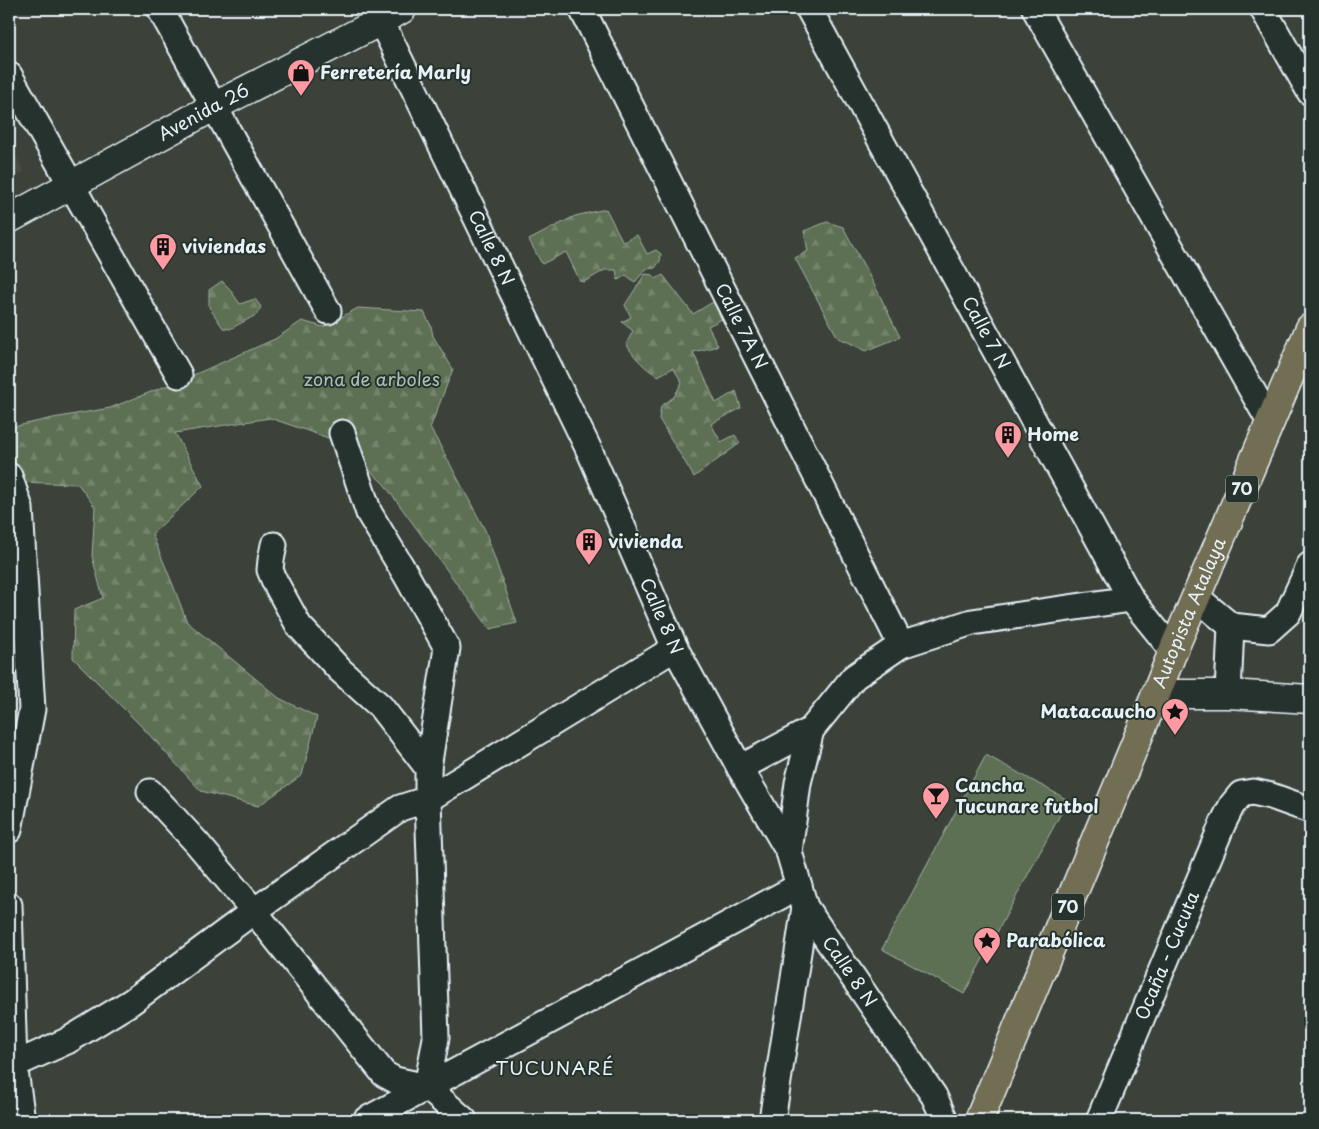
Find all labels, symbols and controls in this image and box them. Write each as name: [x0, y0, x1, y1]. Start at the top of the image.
shop icon: Ferretería Marly: [286, 58, 316, 97]
place label: Ferretería Marly: [320, 58, 471, 85]
street label: Avenida 26: [153, 76, 253, 147]
street label: Calle 8 N: [462, 205, 522, 289]
building icon: viviendas: [148, 232, 178, 271]
place label: viviendas: [182, 232, 266, 259]
street label: Calle 7A N: [709, 278, 776, 374]
street label: Calle 7 N: [956, 291, 1018, 374]
park label: zona de arboles: [304, 365, 440, 392]
building icon: Home: [993, 420, 1023, 459]
place label: Home: [1027, 420, 1079, 447]
road number: 70: [1226, 476, 1258, 502]
building icon: vivienda: [574, 527, 604, 566]
place label: vivienda: [608, 527, 683, 554]
street label: Autopista Atalaya: [1145, 532, 1232, 692]
street label: Calle 8 N: [634, 573, 691, 658]
place label: Matacaucho: [1040, 697, 1156, 724]
place icon: Matacaucho: [1160, 697, 1190, 736]
place label: Cancha Tucunare futbol: [955, 771, 1099, 819]
bar icon: Cancha Tucunare futbol: [921, 781, 951, 820]
street label: Ocaña - Cucuta: [1127, 886, 1205, 1024]
road number: 70: [1052, 894, 1084, 920]
place icon: Parabólica: [972, 926, 1002, 965]
place label: Parabólica: [1006, 926, 1106, 953]
street label: Calle 8 N: [816, 930, 884, 1012]
district label: TUCUNARÉ: [495, 1053, 615, 1081]

